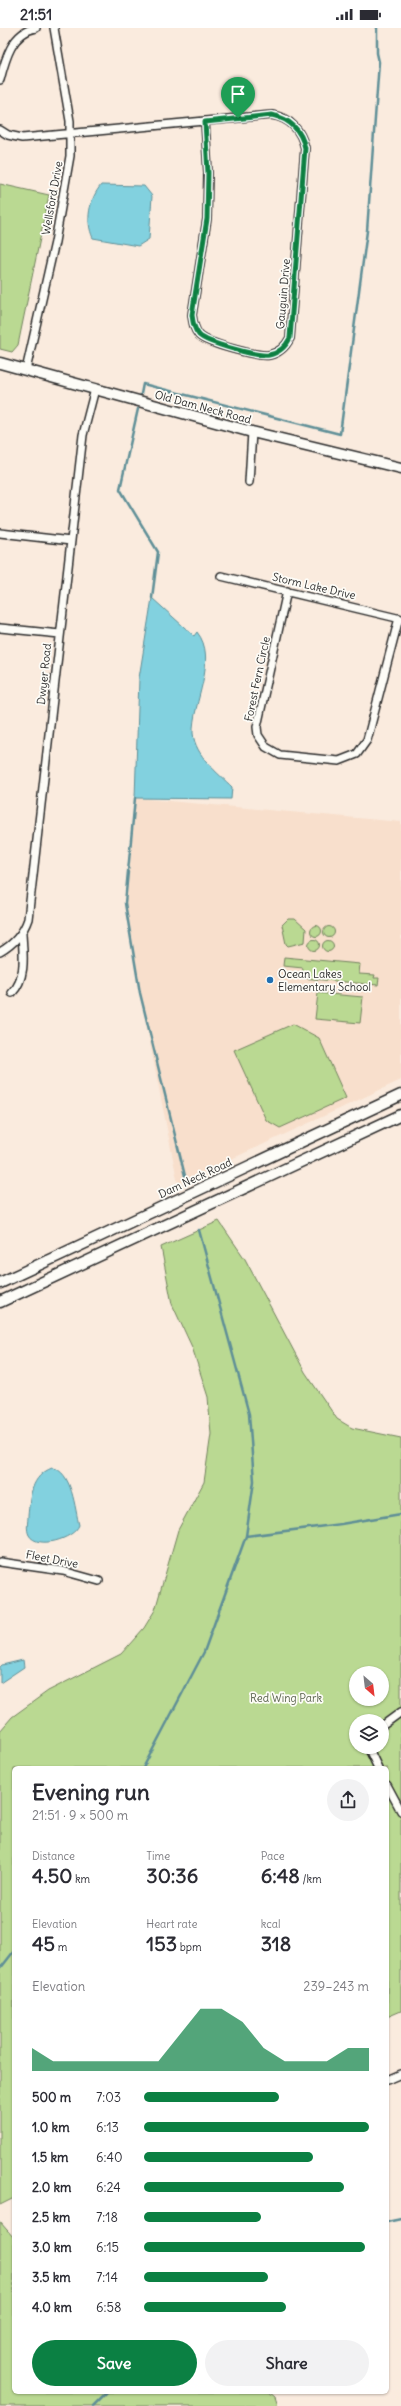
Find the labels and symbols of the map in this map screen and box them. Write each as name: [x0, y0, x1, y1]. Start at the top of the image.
pin: [221, 77, 255, 118]
street label: Wellsford Drive: [39, 160, 65, 236]
street label: Gauguin Drive: [273, 258, 293, 330]
street label: Old Dam Neck Road: [153, 387, 253, 427]
street label: Storm Lake Drive: [271, 570, 357, 602]
street label: Forest Fern Circle: [241, 635, 273, 723]
street label: Dwyer Road: [34, 642, 54, 705]
place label: Ocean Lakes Elementary School: [278, 967, 371, 994]
marker: Ocean Lakes Elementary School: [265, 975, 275, 985]
street label: Dam Neck Road: [156, 1155, 234, 1201]
street label: Fleet Drive: [25, 1547, 79, 1571]
north arrow: [349, 1666, 389, 1706]
park label: Red Wing Park: [250, 1691, 322, 1705]

